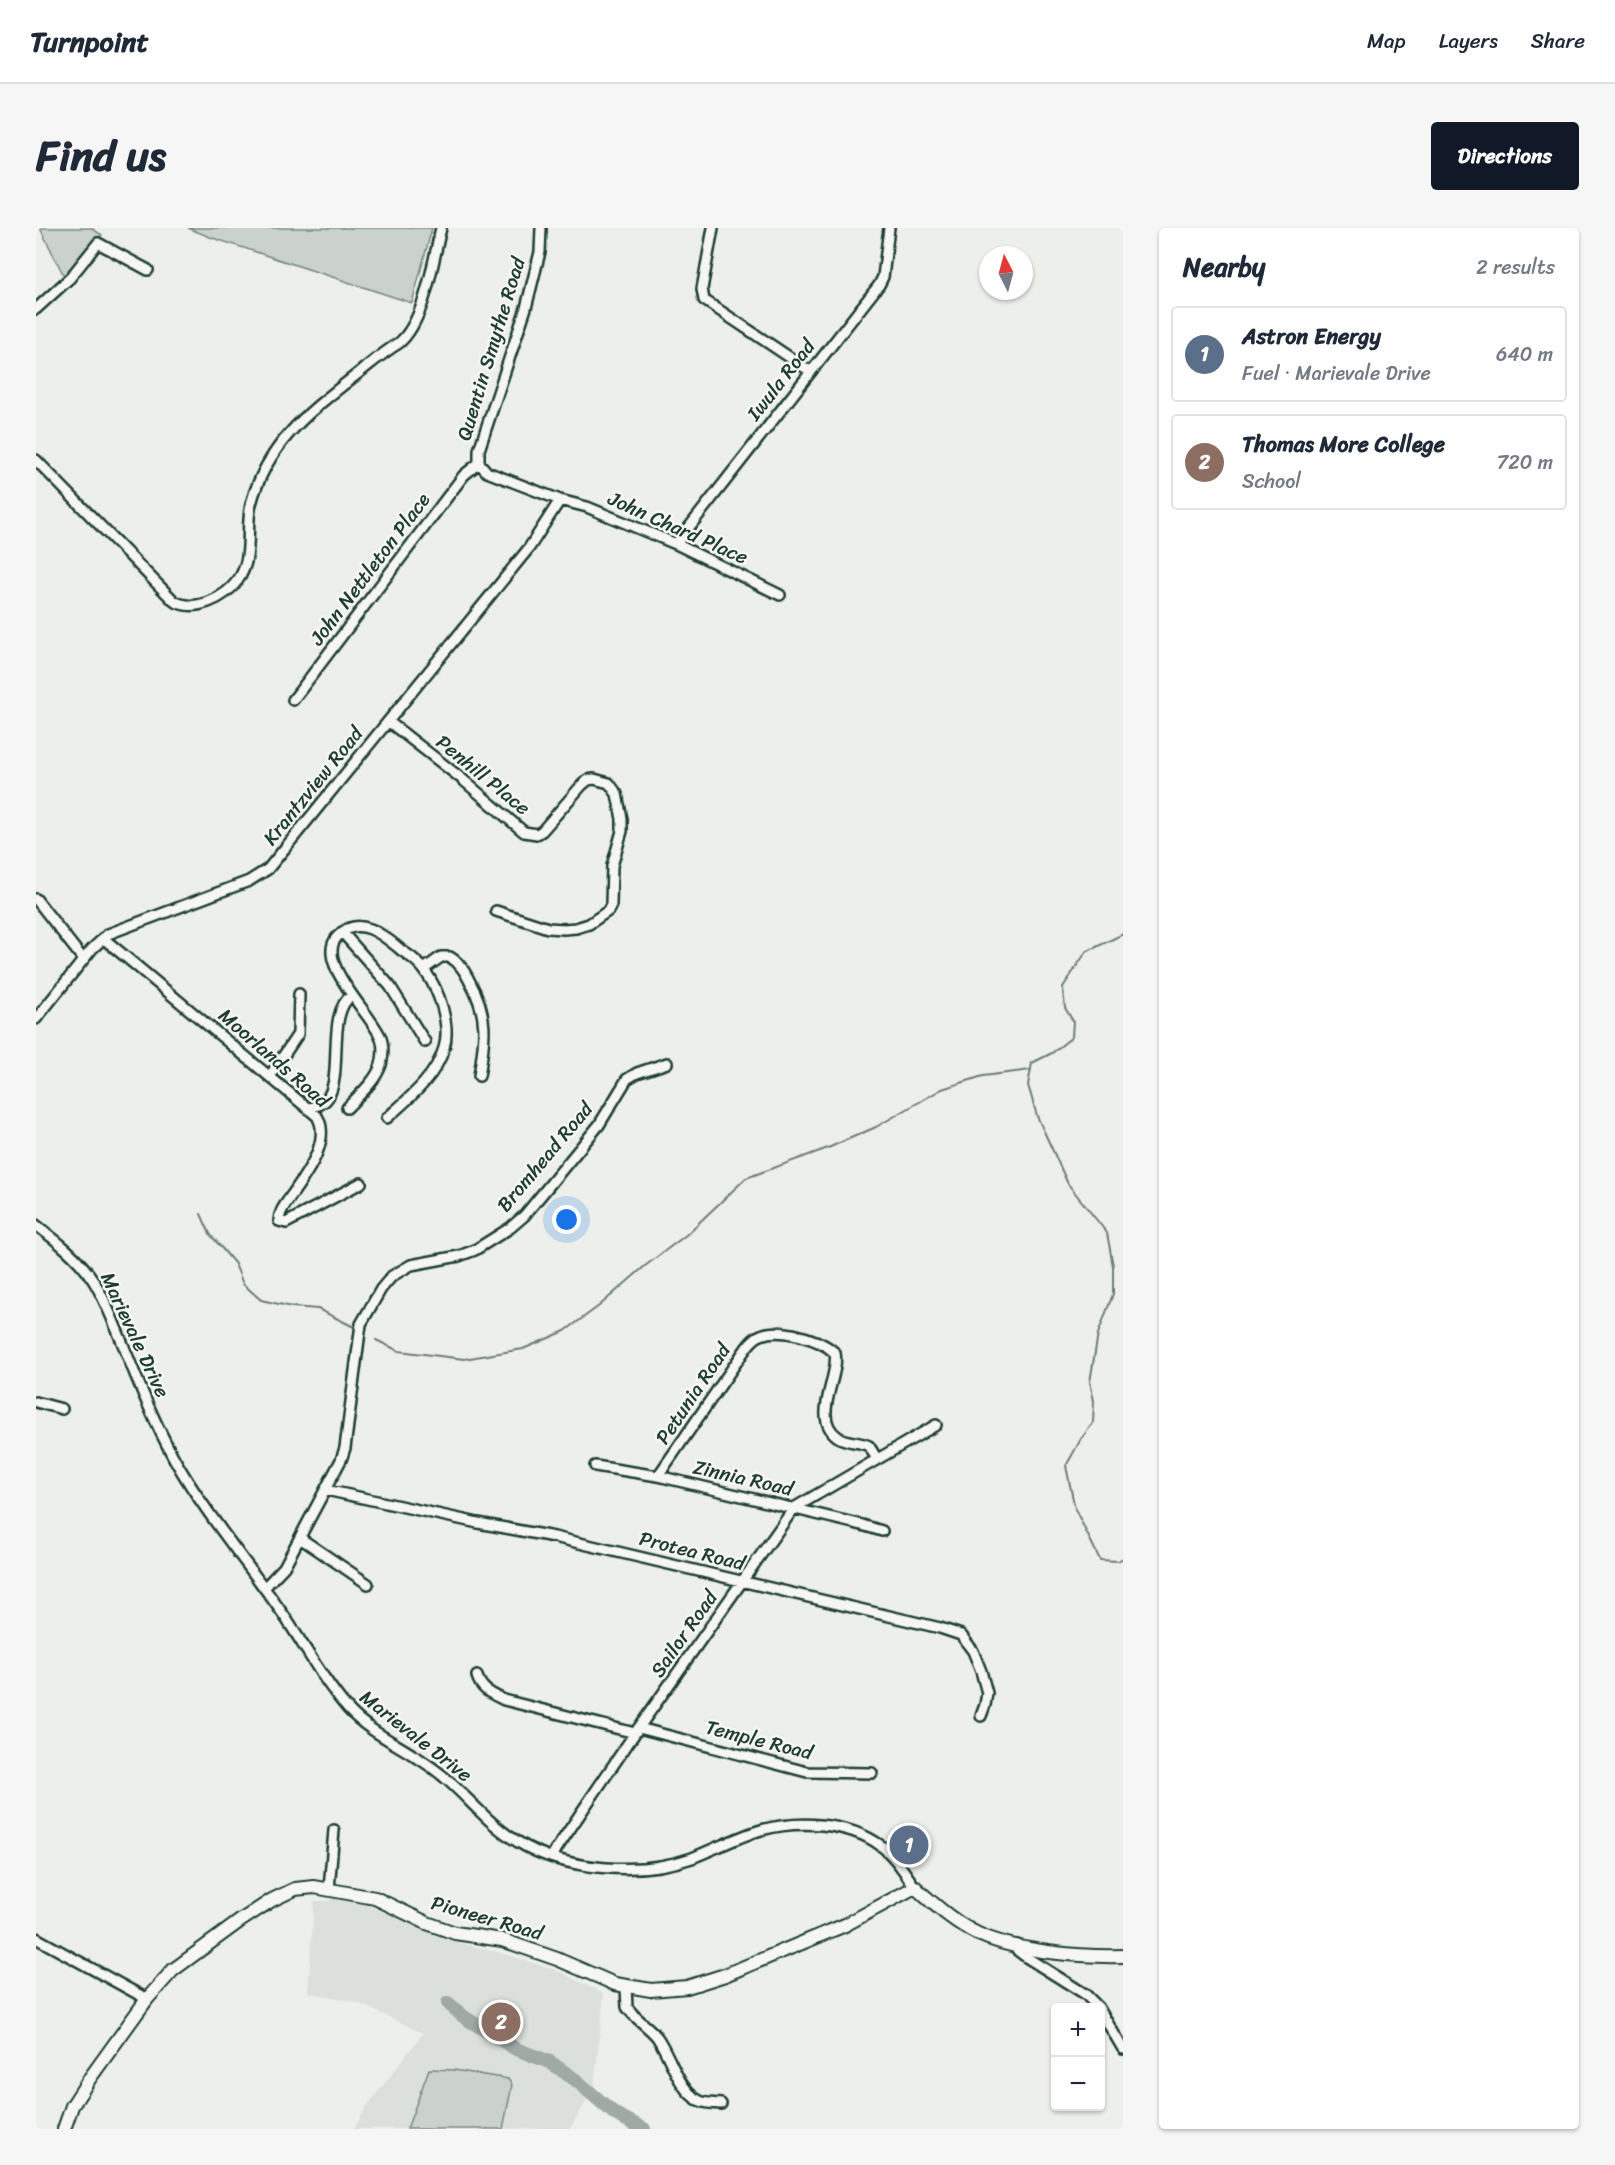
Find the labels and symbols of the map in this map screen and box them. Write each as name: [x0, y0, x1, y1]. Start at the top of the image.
north arrow: [979, 246, 1033, 300]
street label: Quentin Smythe Road: [446, 252, 536, 445]
street label: Iwula Road: [737, 330, 825, 429]
street label: John Chard Place: [601, 481, 754, 575]
street label: John Nettleton Place: [300, 484, 440, 654]
street label: Krantzview Road: [254, 717, 373, 853]
street label: Penhill Place: [428, 726, 538, 824]
street label: Moorlands Road: [210, 999, 339, 1118]
street label: Bromhead Road: [488, 1093, 603, 1220]
your location: [552, 1205, 581, 1234]
street label: Marievale Drive: [91, 1266, 179, 1404]
street label: Petunia Road: [646, 1335, 741, 1452]
street label: Zinnia Road: [690, 1450, 798, 1507]
street label: Protea Road: [636, 1521, 750, 1581]
street label: Sailor Road: [641, 1582, 728, 1685]
street label: Marievale Drive: [352, 1680, 480, 1792]
street label: Temple Road: [702, 1710, 818, 1771]
pin: 1: [890, 1822, 928, 1868]
street label: Pioneer Road: [427, 1885, 548, 1951]
pin: 2: [482, 2000, 520, 2044]

